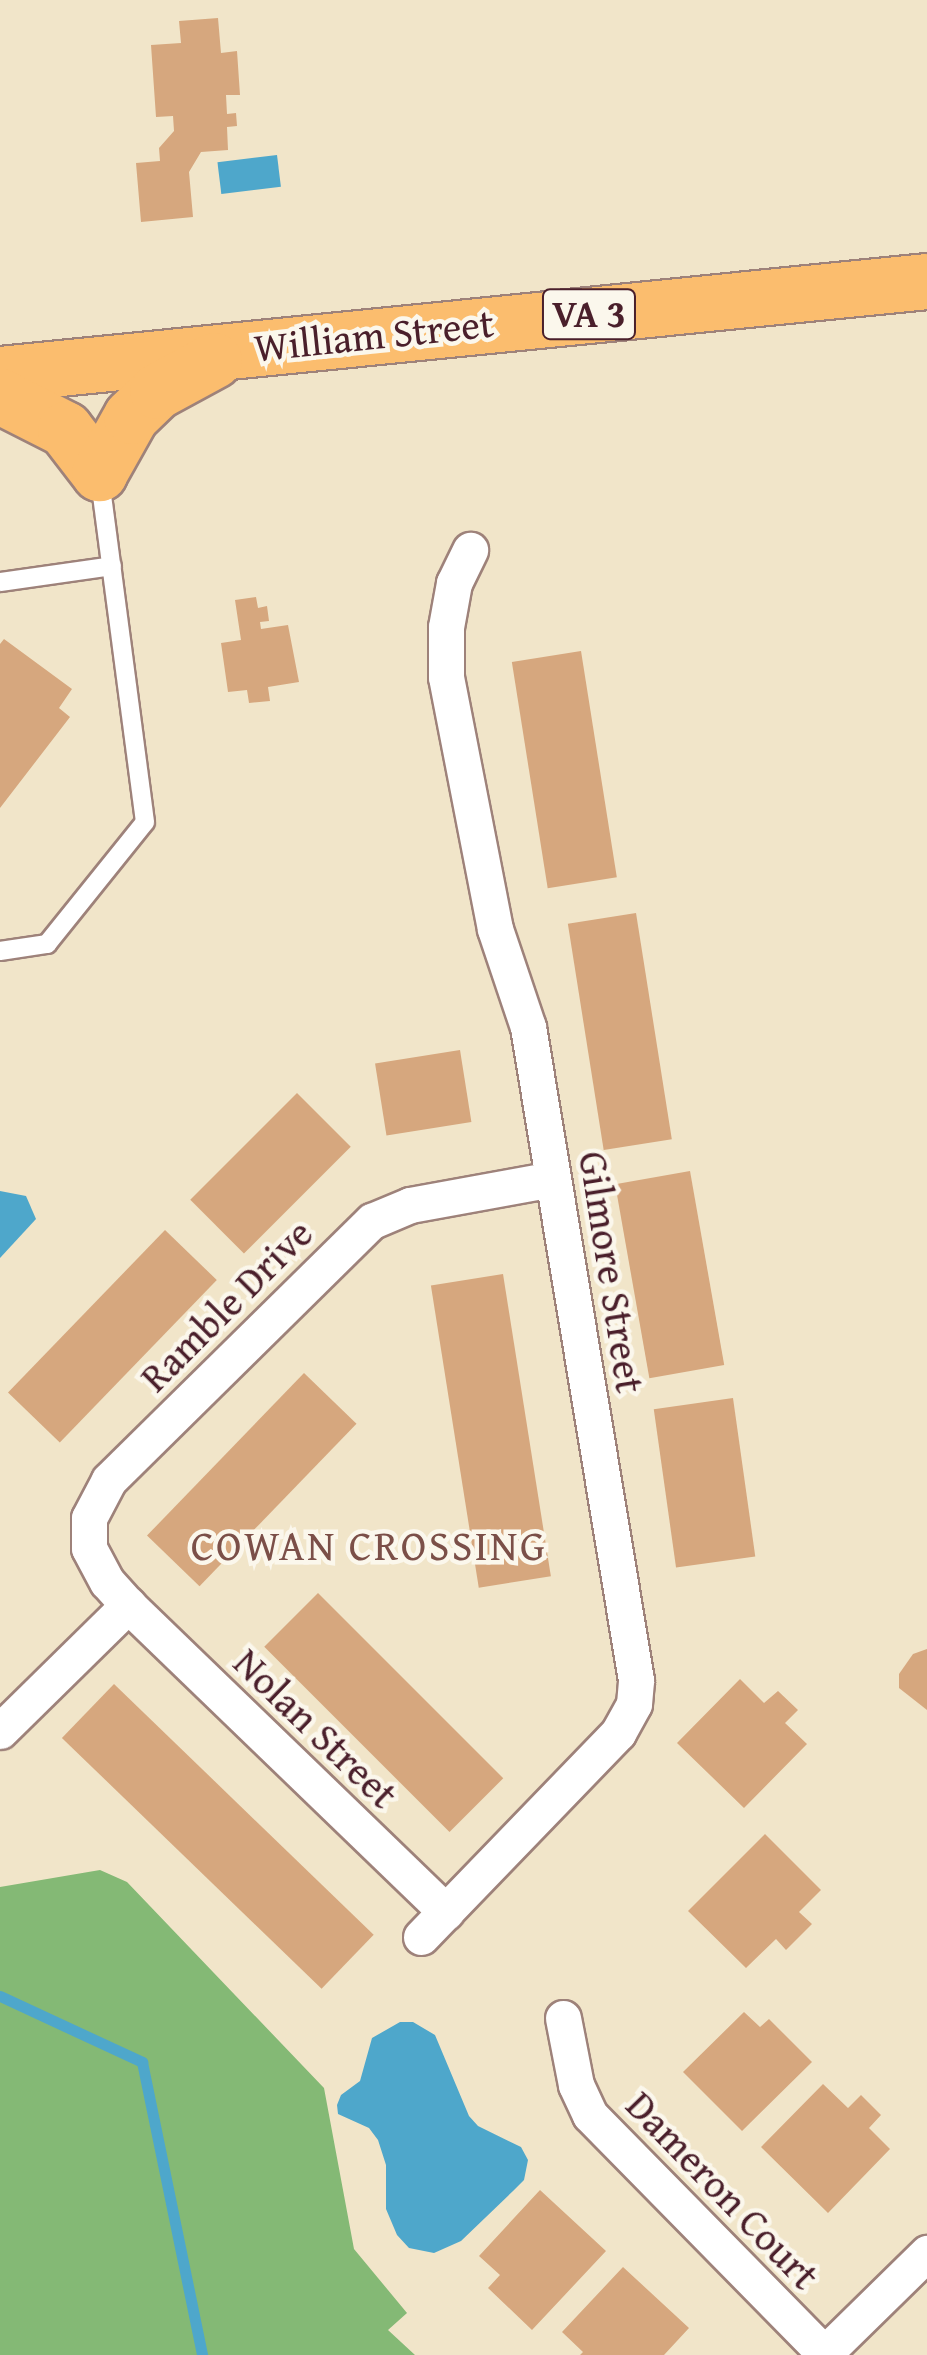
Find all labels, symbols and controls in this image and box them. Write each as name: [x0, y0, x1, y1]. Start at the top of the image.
road number: VA 3: [542, 281, 636, 347]
street label: William Street: [252, 299, 496, 371]
street label: Gilmore Street: [569, 1148, 655, 1396]
street label: Ramble Drive: [130, 1209, 322, 1401]
district label: COWAN CROSSING: [191, 1520, 547, 1570]
street label: Nolan Street: [224, 1638, 408, 1818]
street label: Dameron Court: [617, 2081, 829, 2299]

